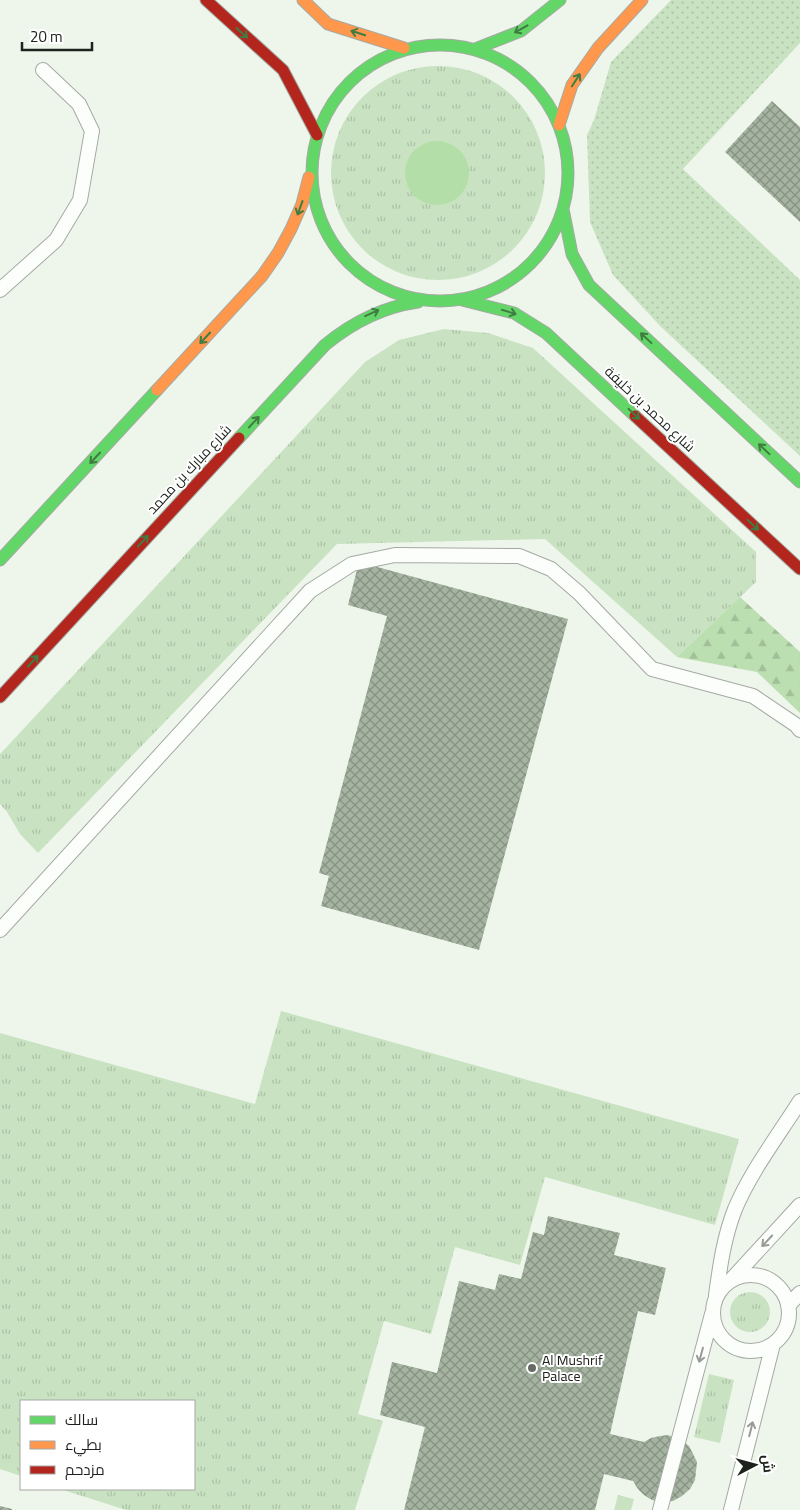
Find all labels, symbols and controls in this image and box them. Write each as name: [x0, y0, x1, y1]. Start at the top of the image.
scale bar: [22, 20, 92, 52]
text: 20 m: [30, 22, 63, 51]
one-way arrow: [515, 25, 529, 35]
one-way arrow: [236, 27, 249, 39]
one-way arrow: [350, 28, 366, 38]
one-way arrow: [572, 73, 582, 87]
one-way arrow: [295, 200, 304, 215]
one-way arrow: [501, 307, 517, 317]
one-way arrow: [364, 308, 379, 318]
one-way arrow: [199, 332, 211, 345]
one-way arrow: [639, 332, 652, 344]
street label: شارع محمد بن خليفة: [598, 359, 702, 459]
one-way arrow: [627, 408, 640, 420]
one-way arrow: [248, 416, 260, 429]
street label: شارع مبارك بن محمد: [140, 418, 238, 520]
one-way arrow: [758, 443, 771, 455]
one-way arrow: [89, 451, 101, 464]
one-way arrow: [746, 519, 759, 531]
one-way arrow: [137, 535, 149, 548]
one-way arrow: [27, 654, 39, 667]
one-way arrow: [761, 1234, 773, 1247]
place label: Al Mushrif Palace: [542, 1347, 603, 1389]
one-way arrow: [695, 1347, 705, 1363]
marker: Al Mushrif Palace: [526, 1362, 538, 1374]
legend: [20, 1400, 195, 1490]
text: سالك: [65, 1405, 98, 1434]
one-way arrow: [747, 1421, 756, 1437]
text: بطيء: [65, 1430, 102, 1459]
north arrow: [730, 1440, 780, 1490]
text: ش: [754, 1453, 782, 1474]
text: مزدحم: [65, 1455, 105, 1484]

